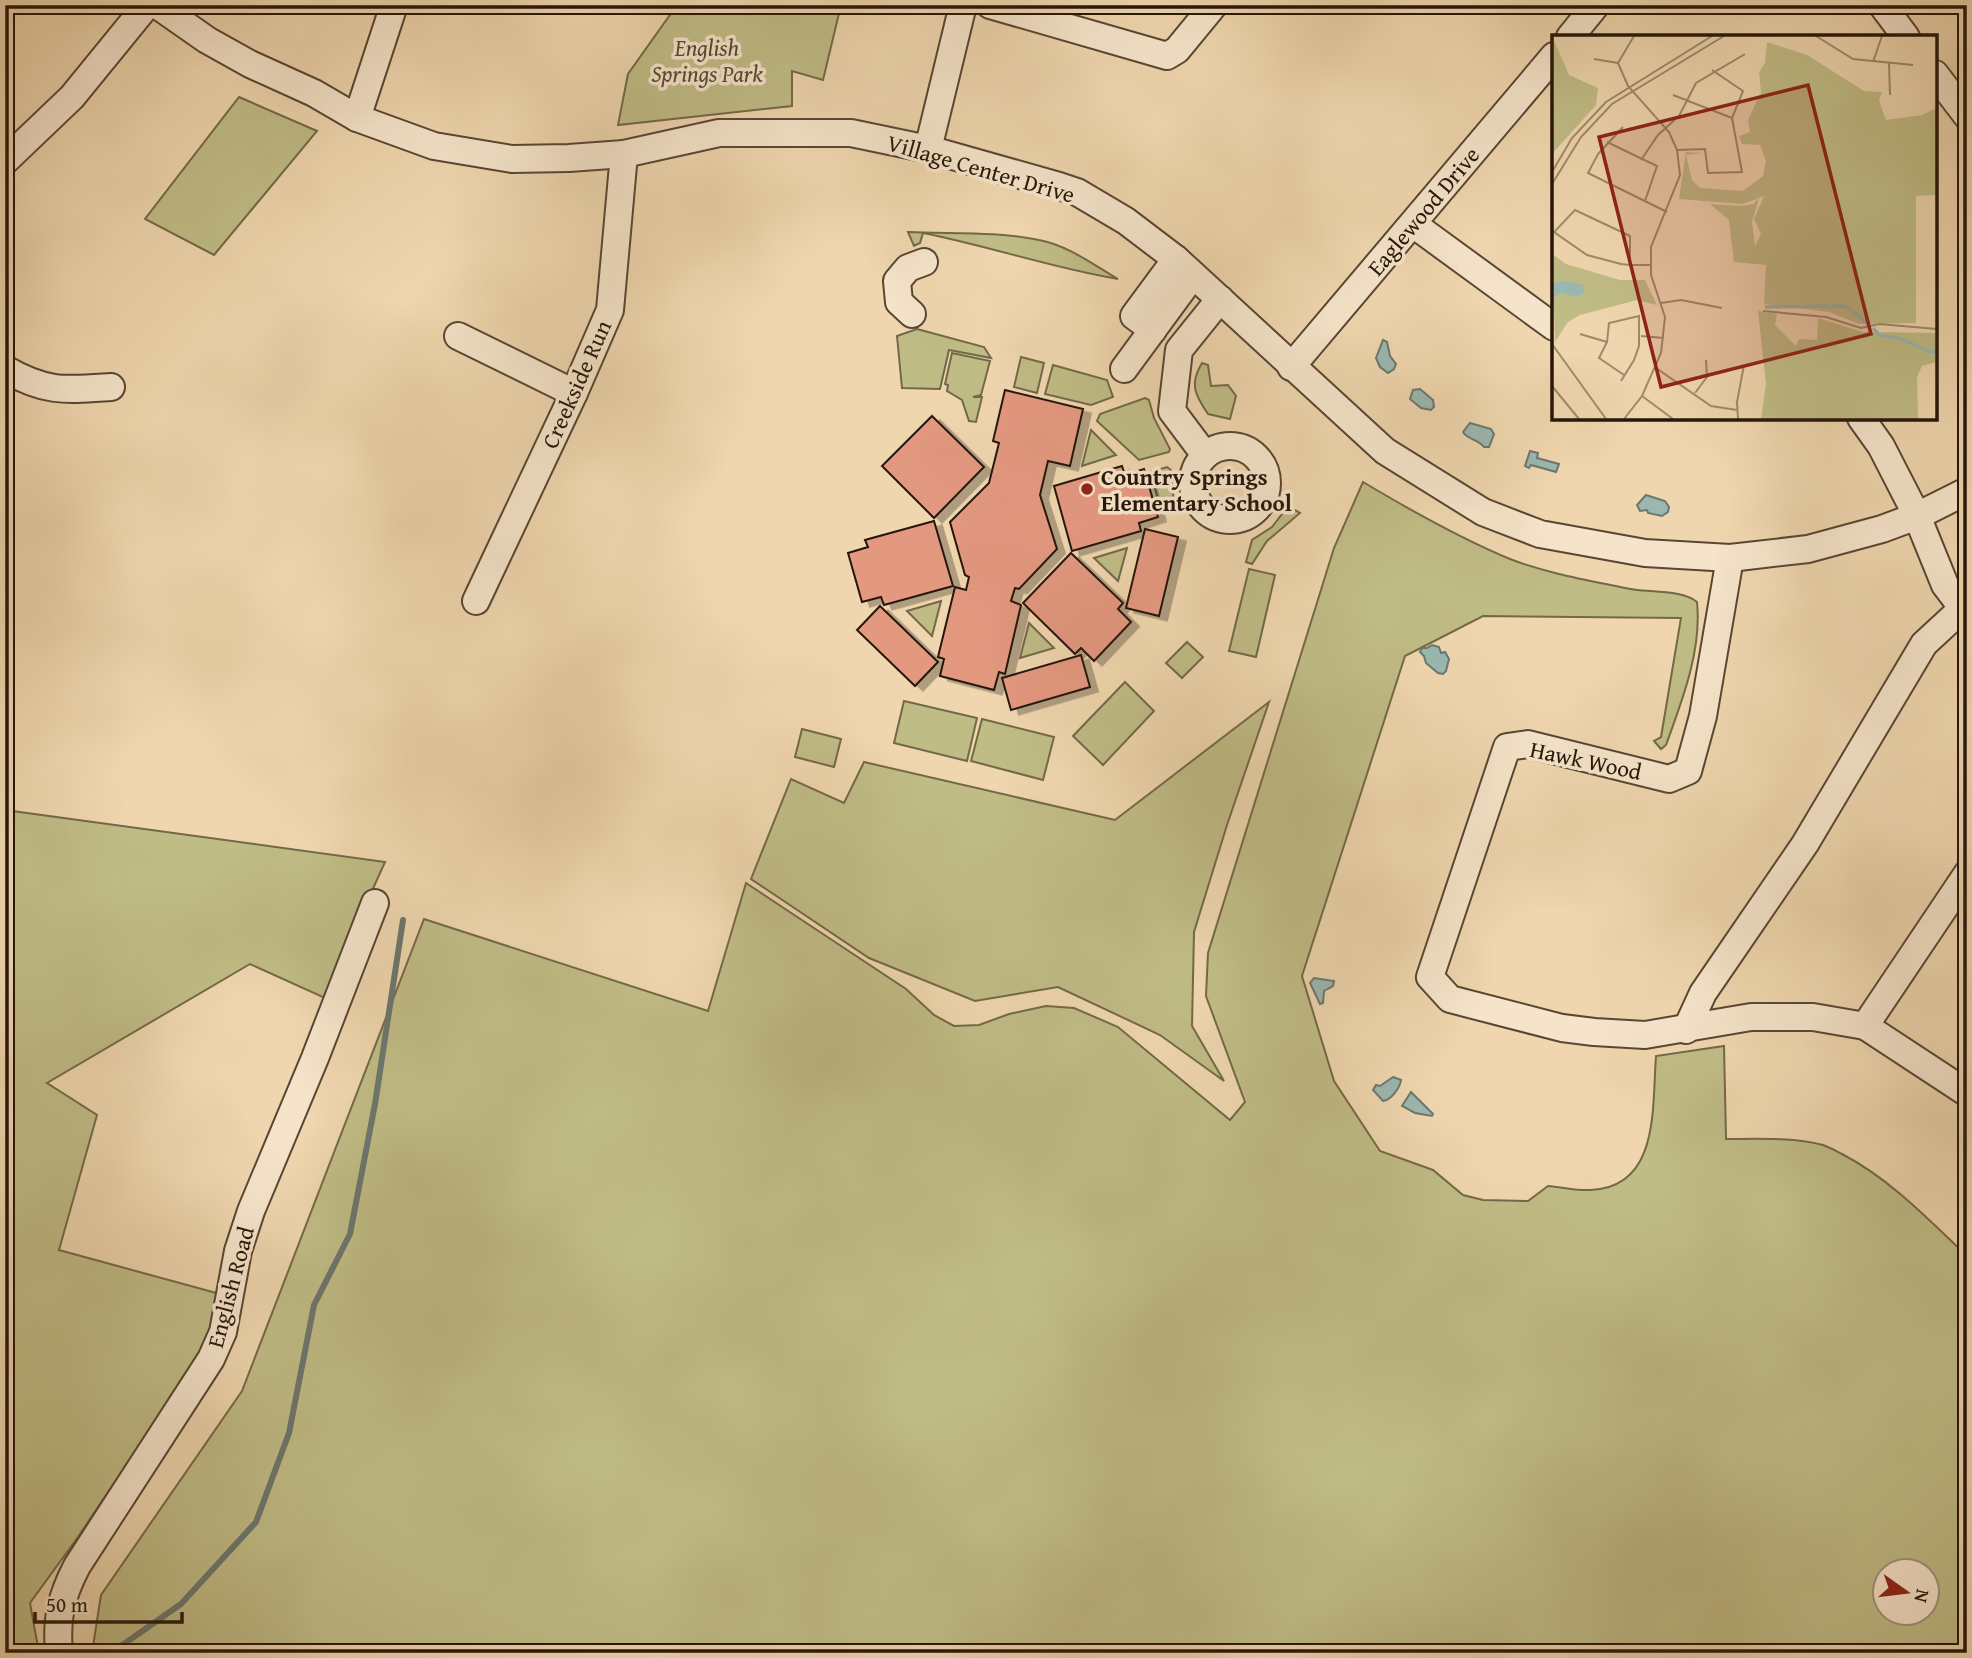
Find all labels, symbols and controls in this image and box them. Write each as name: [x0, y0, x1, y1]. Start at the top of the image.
park label: English Springs Park: [651, 31, 763, 90]
inset map: [1552, 35, 1937, 420]
street label: Village Center Drive: [883, 125, 1079, 211]
street label: Eaglewood Drive: [1359, 139, 1487, 283]
street label: Creekside Run: [533, 315, 619, 453]
place label: Country Springs Elementary School: [1101, 460, 1292, 519]
marker: Country Springs Elementary School: [1079, 481, 1095, 497]
street label: Hawk Wood: [1527, 732, 1646, 788]
street label: English Road: [198, 1222, 262, 1351]
north arrow: [1870, 1556, 1940, 1626]
scale bar: [35, 1581, 182, 1625]
text: N: [1907, 1587, 1938, 1606]
text: 50 m: [46, 1589, 88, 1620]

